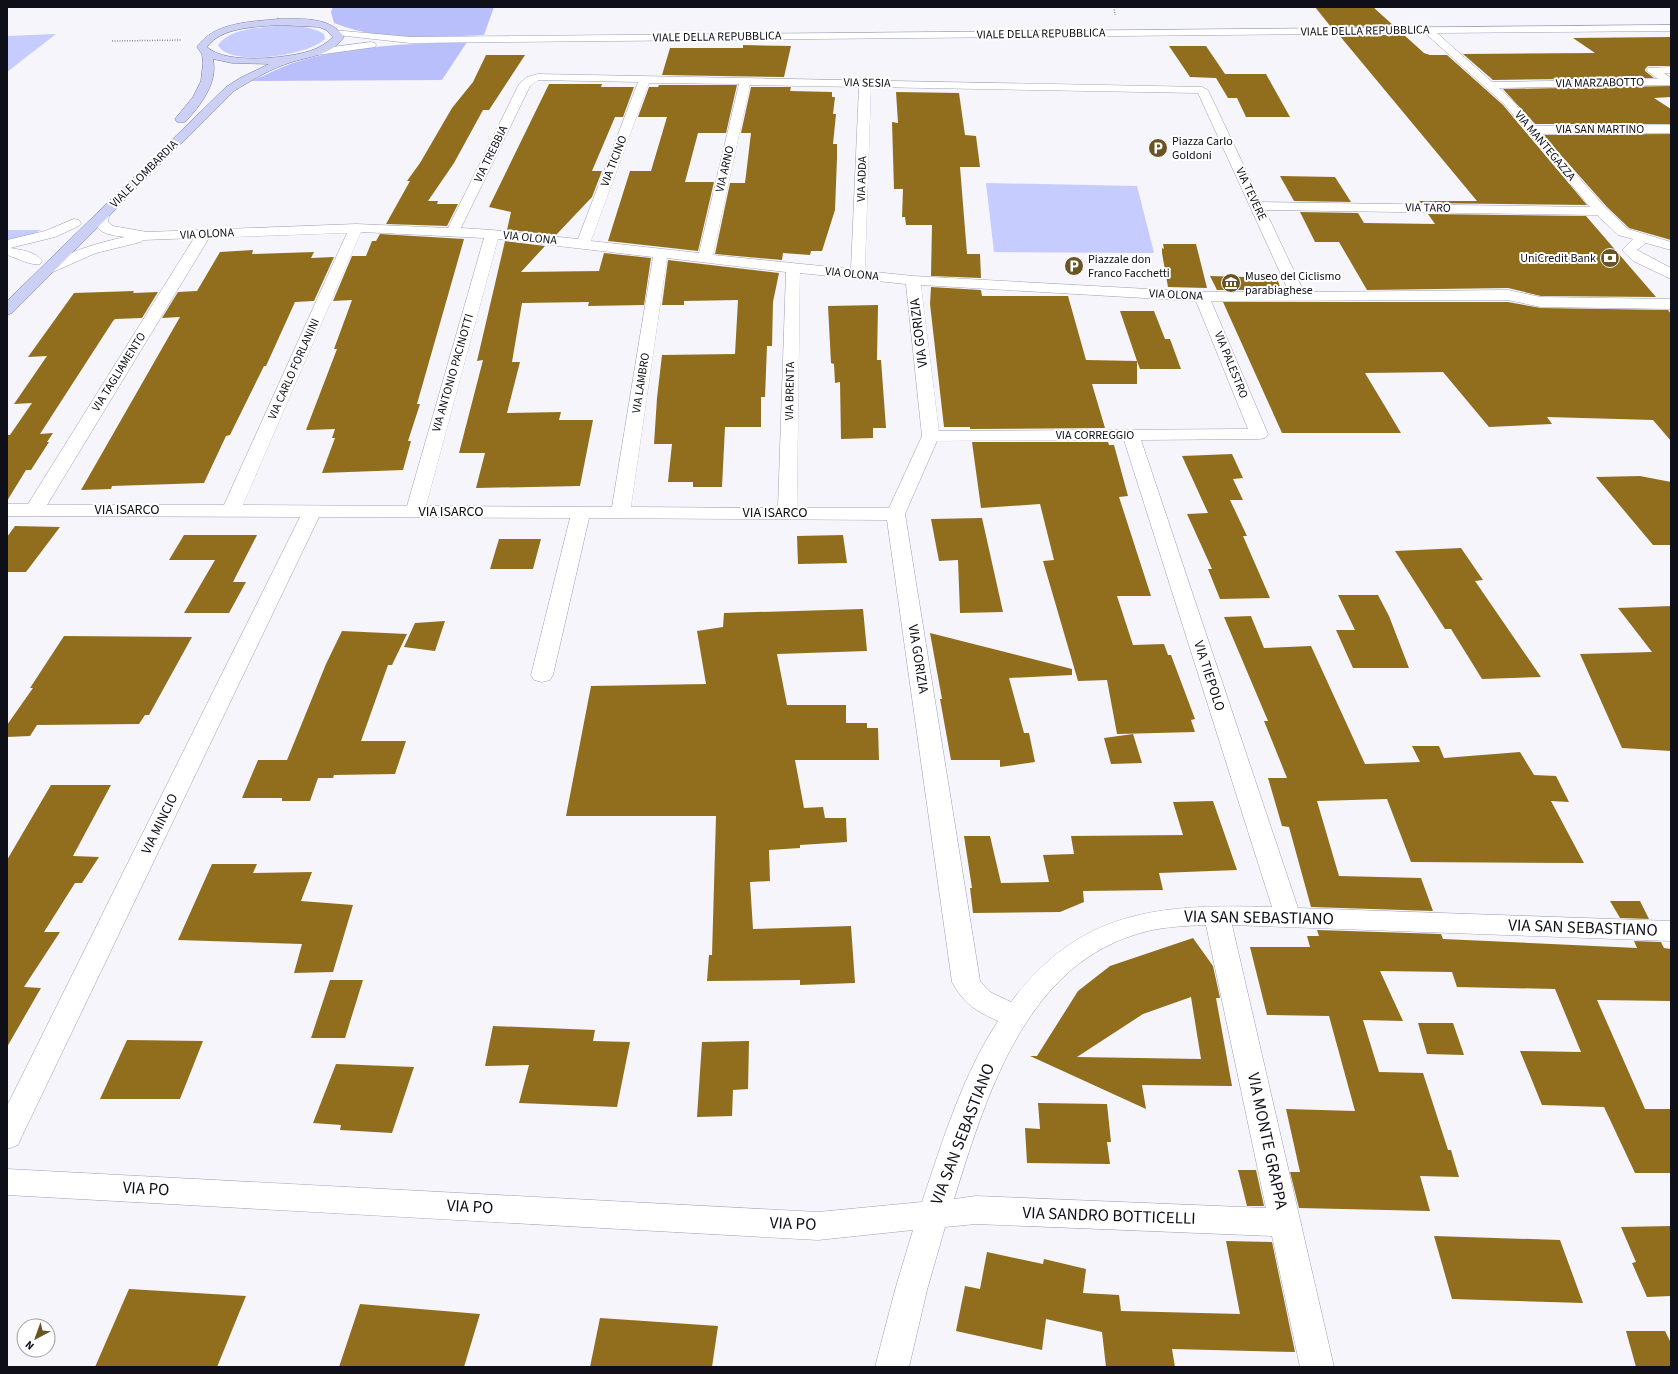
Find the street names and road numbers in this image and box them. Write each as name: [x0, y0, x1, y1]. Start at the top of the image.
street label: VIALE DELLA REPUBBLICA: [1300, 21, 1430, 41]
street label: VIALE DELLA REPUBBLICA: [976, 24, 1106, 44]
street label: VIALE DELLA REPUBBLICA: [652, 27, 782, 47]
street label: VIA SESIA: [843, 74, 891, 92]
street label: VIA MARZABOTTO: [1556, 74, 1644, 92]
street label: VIA MANTEGAZZA: [1511, 107, 1580, 185]
street label: VIA SAN MARTINO: [1556, 121, 1644, 138]
street label: VIA TREBBIA: [470, 122, 512, 185]
street label: VIA TICINO: [596, 133, 632, 189]
street label: VIALE LOMBARDIA: [106, 136, 182, 212]
street label: VIA ARNO: [711, 144, 739, 194]
street label: VIA ADDA: [853, 155, 871, 202]
street label: VIA TEVERE: [1231, 165, 1271, 223]
street label: VIA TARO: [1405, 199, 1451, 217]
street label: VIA OLONA: [180, 224, 235, 244]
street label: VIA OLONA: [502, 227, 558, 249]
street label: VIA OLONA: [824, 263, 880, 285]
street label: VIA OLONA: [1149, 285, 1204, 305]
street label: VIA GORIZIA: [905, 297, 933, 369]
street label: VIA ANTONIO PACINOTTI: [428, 312, 478, 434]
street label: VIA CARLO FORLANINI: [264, 316, 324, 422]
street label: VIA TAGLIAMENTO: [88, 329, 150, 415]
street label: VIA PALESTRO: [1210, 329, 1252, 401]
street label: VIA LAMBRO: [628, 351, 654, 415]
street label: VIA BRENTA: [781, 361, 799, 420]
street label: VIA CORREGGIO: [1056, 427, 1134, 444]
street label: VIA ISARCO: [95, 500, 159, 520]
street label: VIA ISARCO: [419, 502, 483, 522]
street label: VIA ISARCO: [743, 503, 807, 523]
street label: VIA GORIZIA: [903, 623, 933, 695]
street label: VIA TIEPOLO: [1188, 638, 1230, 714]
street label: VIA MINCIO: [137, 790, 183, 858]
street label: VIA SAN SEBASTIANO: [1184, 905, 1334, 931]
street label: VIA SAN SEBASTIANO: [1508, 913, 1658, 943]
street label: VIA SAN SEBASTIANO: [925, 1060, 1001, 1208]
street label: VIA MONTE GRAPPA: [1241, 1071, 1293, 1212]
street label: VIA PO: [122, 1176, 170, 1202]
street label: VIA PO: [446, 1194, 494, 1220]
street label: VIA SANDRO BOTTICELLI: [1022, 1201, 1196, 1231]
street label: VIA PO: [769, 1211, 817, 1237]

